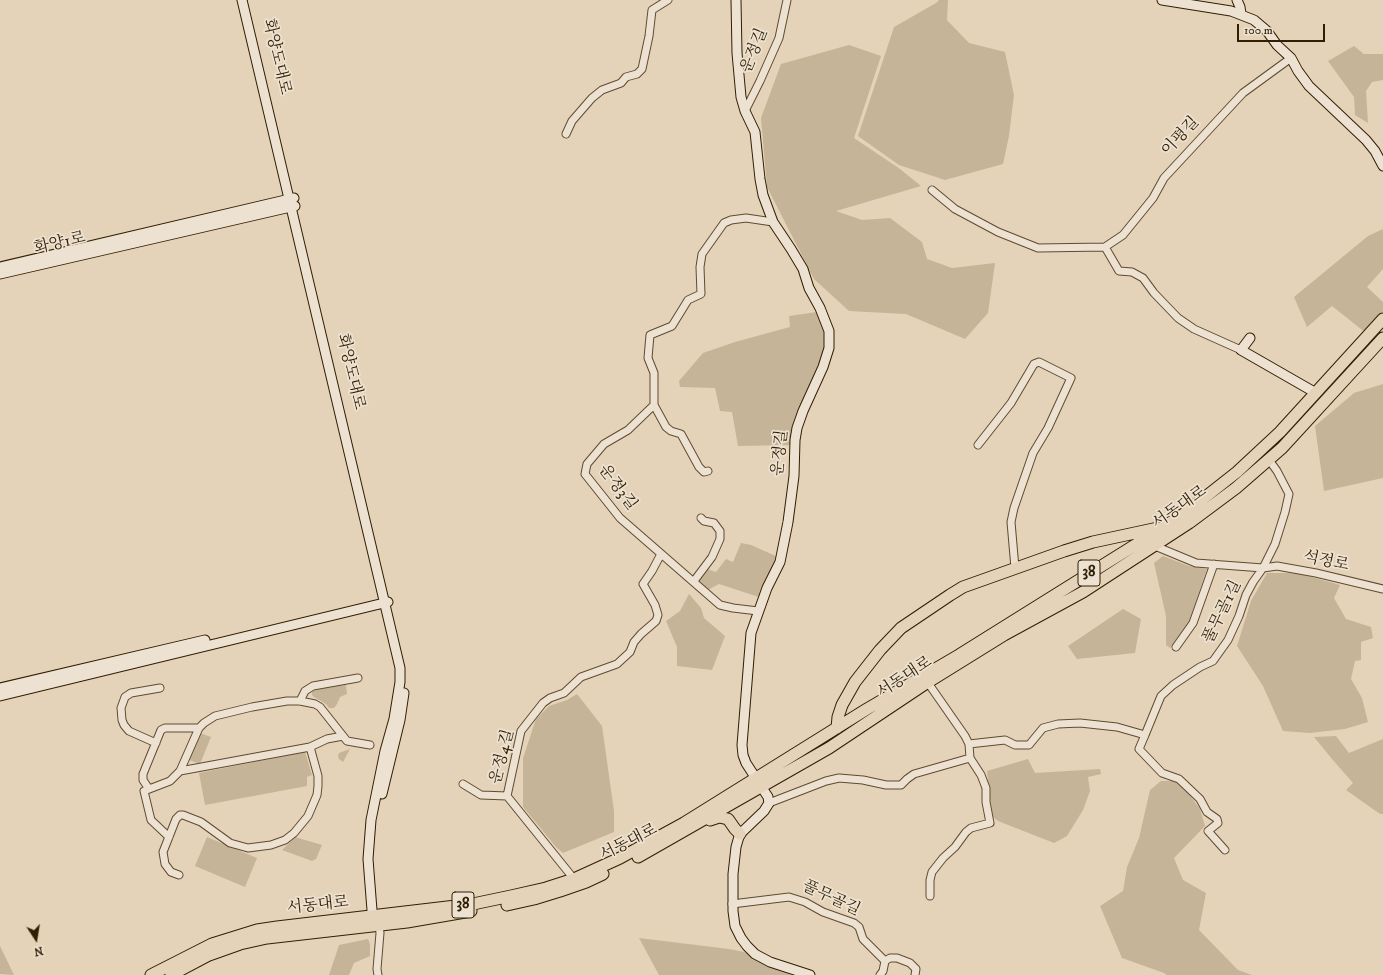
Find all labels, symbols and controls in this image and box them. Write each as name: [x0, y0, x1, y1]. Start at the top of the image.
scale bar: [1239, 16, 1327, 42]
street label: 화양도대로: [258, 17, 294, 97]
text: 100 m: [1244, 23, 1273, 38]
street label: 운정길: [737, 26, 773, 76]
street label: 이평길: [1158, 113, 1204, 161]
street label: 화양1로: [32, 229, 88, 259]
street label: 화양도대로: [332, 332, 368, 412]
street label: 운정길: [769, 429, 793, 477]
street label: 운정3길: [594, 461, 640, 515]
street label: 서동대로: [1149, 482, 1211, 534]
street label: 석정로: [1301, 548, 1351, 576]
road number: 38: [1078, 560, 1100, 586]
street label: 풀무골1길: [1200, 577, 1246, 647]
street label: 서동대로: [874, 653, 936, 703]
street label: 운정4길: [487, 728, 519, 786]
street label: 서동대로: [597, 820, 661, 866]
street label: 풀무골길: [799, 877, 863, 921]
road number: 38: [452, 892, 474, 918]
street label: 서동대로: [286, 893, 350, 919]
north arrow: [16, 919, 56, 959]
text: N: [33, 943, 44, 959]

